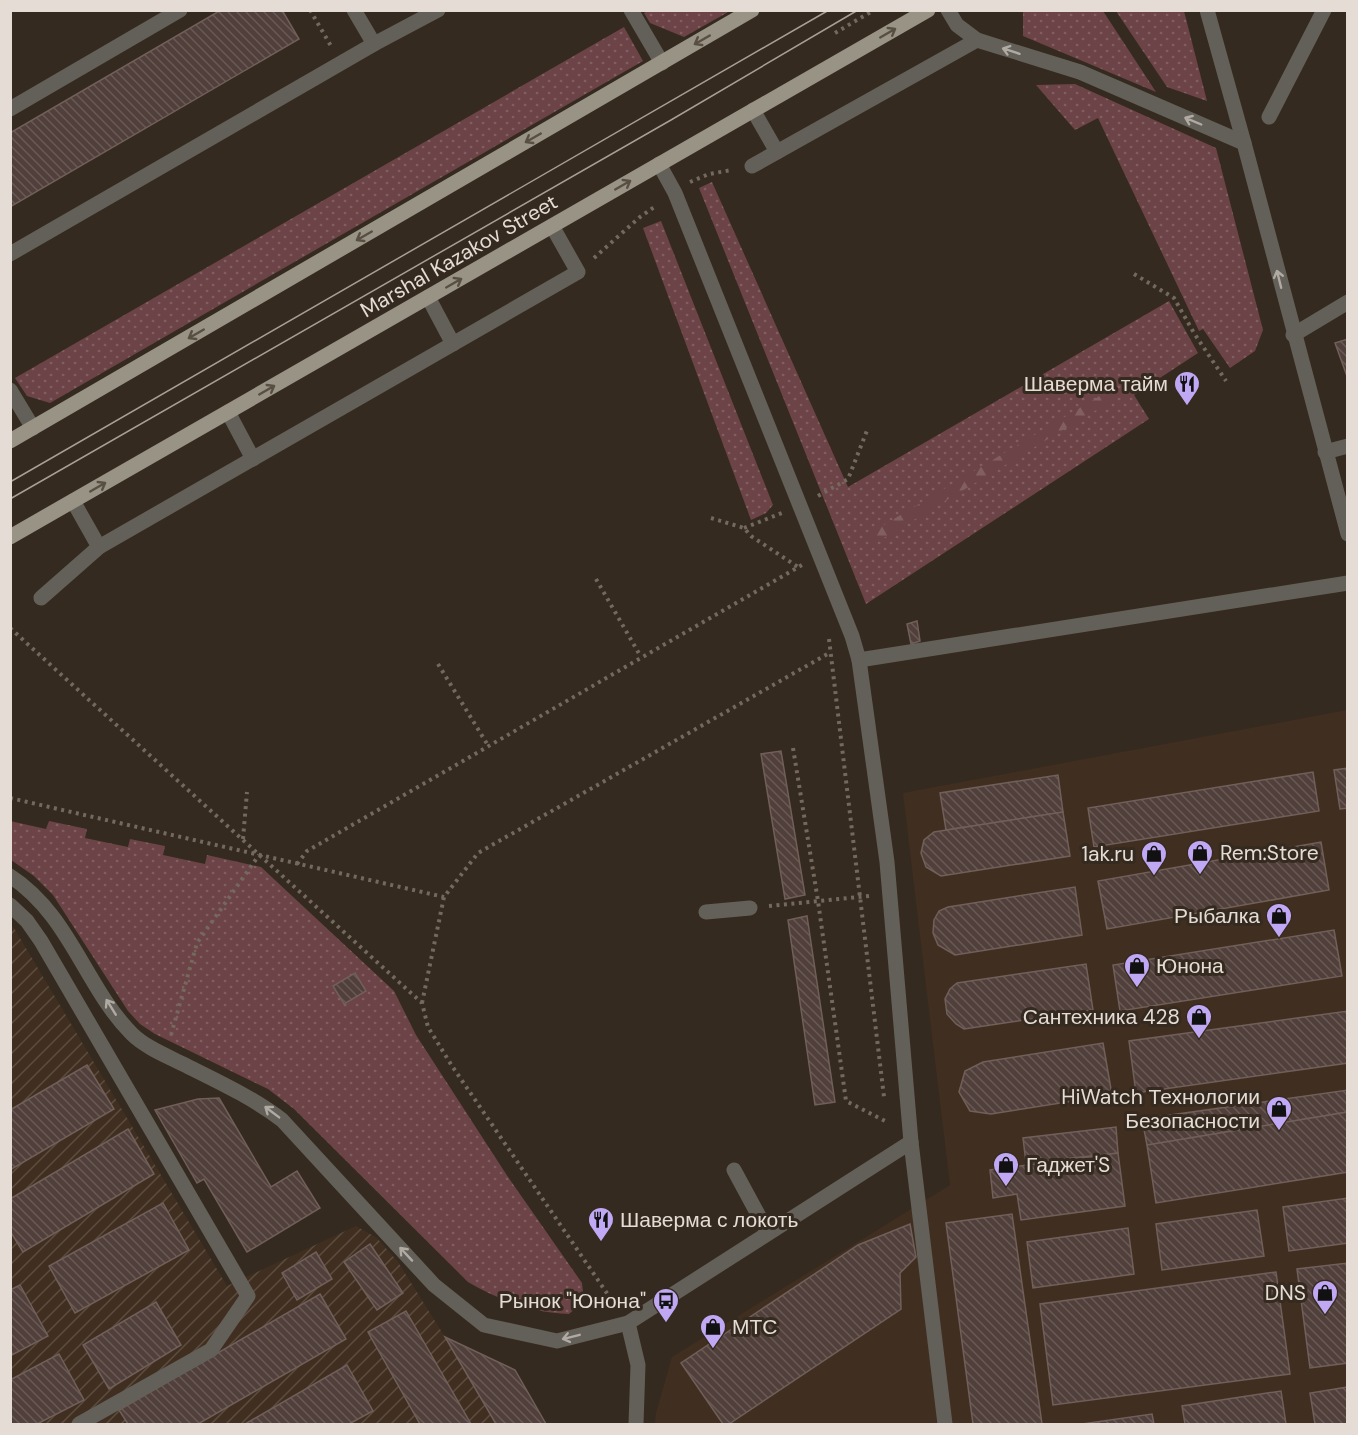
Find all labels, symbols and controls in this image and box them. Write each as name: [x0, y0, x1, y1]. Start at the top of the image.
one-way arrow: [879, 27, 896, 39]
one-way arrow: [694, 34, 711, 46]
one-way arrow: [1002, 45, 1021, 56]
one-way arrow: [1184, 115, 1202, 126]
one-way arrow: [525, 132, 542, 144]
one-way arrow: [614, 179, 631, 191]
street label: Marshal Kazakov Street: [355, 188, 563, 324]
one-way arrow: [356, 230, 373, 242]
one-way arrow: [1272, 270, 1284, 289]
one-way arrow: [445, 276, 462, 288]
one-way arrow: [187, 328, 204, 340]
restaurant icon: Шаверма тайм: [1172, 369, 1202, 407]
place label: Шаверма тайм: [1024, 370, 1168, 398]
one-way arrow: [258, 384, 275, 396]
one-way arrow: [89, 481, 106, 493]
shop icon: Rem:Store: [1185, 838, 1215, 876]
shop icon: 1ak.ru: [1139, 839, 1169, 877]
place label: Rem:Store: [1220, 839, 1319, 867]
place label: 1ak.ru: [1081, 840, 1134, 868]
shop icon: Рыбалка: [1264, 901, 1294, 939]
place label: Рыбалка: [1174, 902, 1260, 930]
shop icon: Юнона: [1122, 951, 1152, 989]
place label: Юнона: [1156, 952, 1224, 980]
one-way arrow: [105, 999, 117, 1016]
shop icon: Сантехника 428: [1184, 1002, 1214, 1040]
place label: Сантехника 428: [1023, 1003, 1180, 1031]
place label: HiWatch Технологии Безопасности: [1061, 1083, 1260, 1135]
shop icon: HiWatch Технологии Безопасности: [1264, 1094, 1294, 1132]
one-way arrow: [264, 1106, 280, 1119]
shop icon: Гаджет'S: [991, 1150, 1021, 1188]
place label: Гаджет'S: [1026, 1151, 1110, 1179]
restaurant icon: Шаверма с локоть: [586, 1205, 616, 1243]
place label: Шаверма с локоть: [620, 1206, 798, 1234]
one-way arrow: [398, 1247, 413, 1262]
shop icon: DNS: [1310, 1278, 1340, 1316]
place label: DNS: [1265, 1279, 1306, 1307]
bus stop icon: Рынок "Юнона": [651, 1286, 681, 1324]
place label: Рынок "Юнона": [499, 1287, 646, 1315]
shop icon: МТС: [698, 1312, 728, 1350]
place label: МТС: [732, 1313, 778, 1341]
one-way arrow: [562, 1332, 581, 1344]

